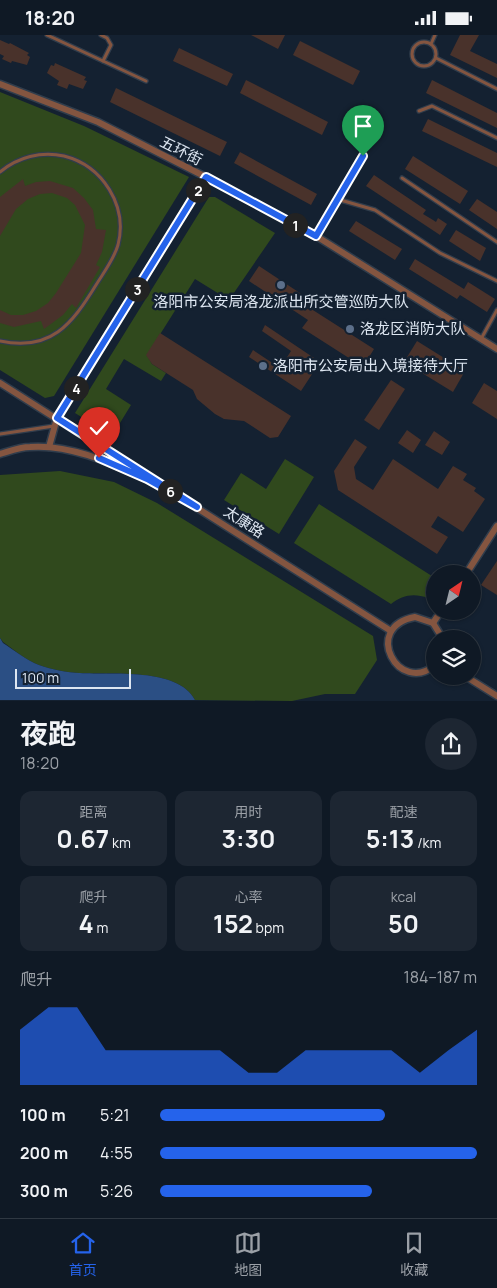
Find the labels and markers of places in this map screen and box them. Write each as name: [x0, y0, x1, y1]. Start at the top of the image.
pin: [342, 105, 384, 156]
pin: 2: [186, 177, 210, 203]
pin: 1: [282, 213, 308, 237]
pin: 3: [124, 277, 150, 301]
marker: 洛阳市公安局洛龙派出所交管巡防大队: [275, 279, 287, 291]
place label: 洛阳市公安局洛龙派出所交管巡防大队: [153, 291, 409, 312]
place label: 洛龙区消防大队: [360, 318, 465, 339]
marker: 洛龙区消防大队: [344, 323, 356, 335]
place label: 洛阳市公安局出入境接待大厅: [273, 355, 468, 376]
marker: 洛阳市公安局出入境接待大厅: [257, 360, 269, 372]
pin: 4: [64, 375, 88, 401]
pin: [78, 407, 120, 458]
pin: 6: [158, 479, 182, 503]

